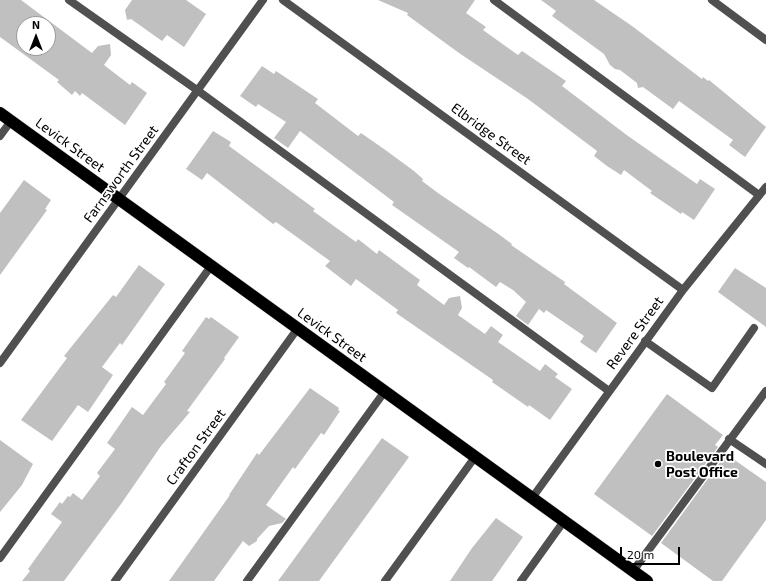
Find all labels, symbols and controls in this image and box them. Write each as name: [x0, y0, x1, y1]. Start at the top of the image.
north arrow: [16, 16, 56, 56]
text: N: [32, 18, 40, 31]
street label: Elbridge Street: [448, 99, 534, 169]
street label: Levick Street: [32, 114, 108, 176]
street label: Farnsworth Street: [80, 122, 162, 226]
street label: Revere Street: [603, 293, 667, 373]
street label: Levick Street: [294, 304, 370, 366]
street label: Crafton Street: [163, 406, 229, 488]
place label: Boulevard Post Office: [666, 448, 738, 480]
marker: Boulevard Post Office: [653, 459, 663, 469]
scale bar: [622, 539, 682, 565]
text: 20 m: [627, 547, 654, 561]

